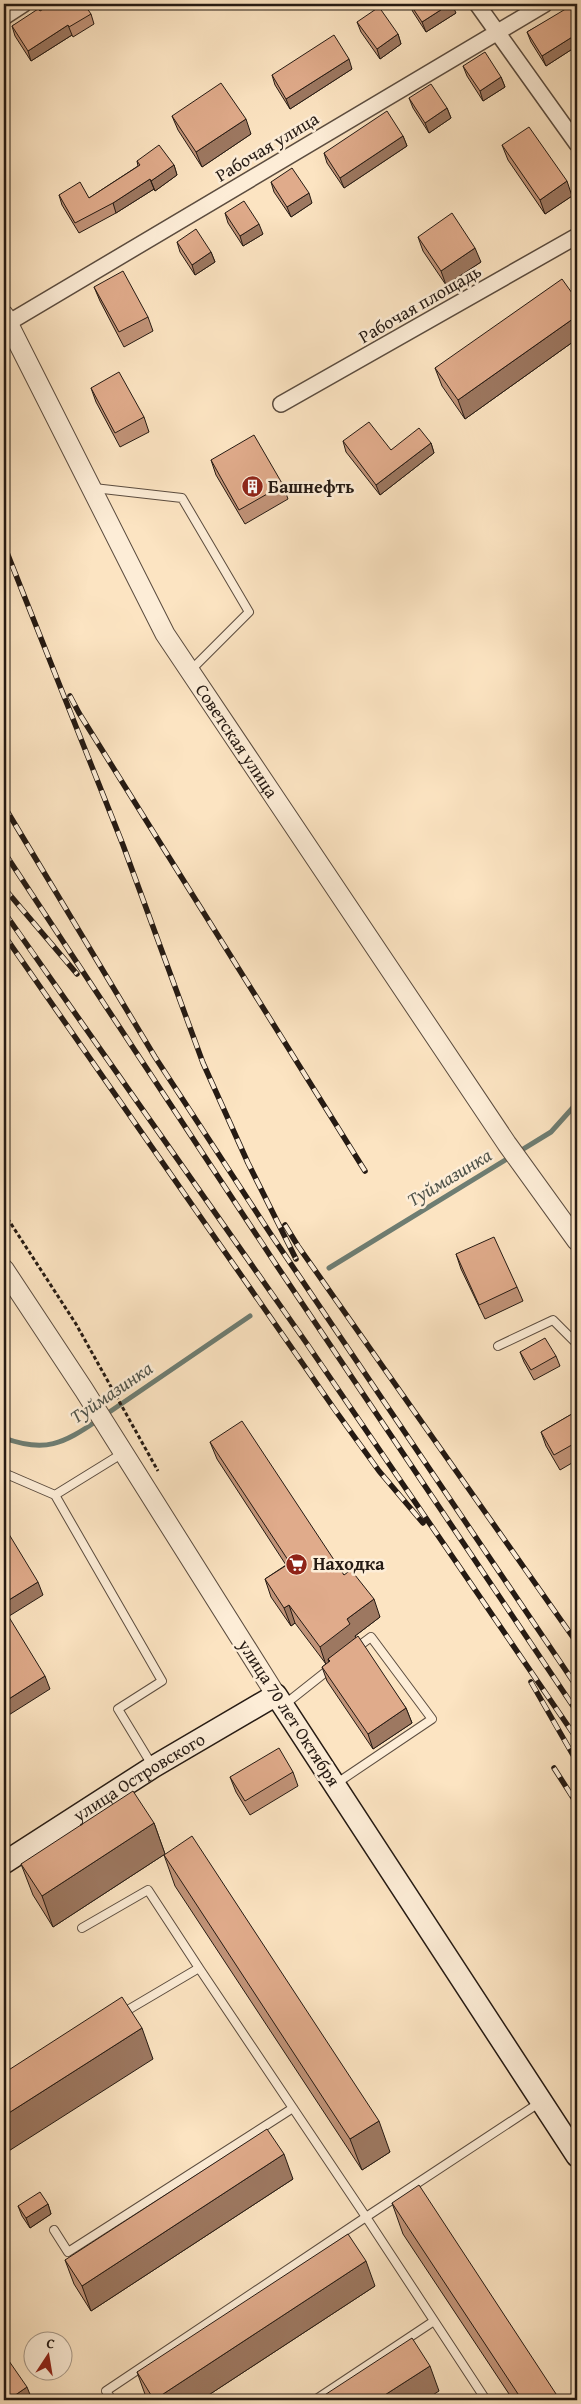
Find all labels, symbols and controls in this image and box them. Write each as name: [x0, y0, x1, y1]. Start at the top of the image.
street label: Рабочая улица: [210, 105, 324, 188]
street label: Рабочая площадь: [353, 257, 486, 350]
place label: Башнефть: [268, 473, 354, 500]
building icon: Башнефть: [240, 475, 264, 499]
street label: Советская улица: [189, 678, 285, 804]
water label: Туймазинка: [401, 1141, 497, 1213]
water label: Туймазинка: [64, 1354, 158, 1430]
place label: Находка: [313, 1550, 385, 1577]
supermarket icon: Находка: [285, 1552, 309, 1576]
street label: улица 70 лет Октября: [231, 1633, 347, 1792]
street label: улица Островского: [66, 1725, 210, 1829]
north arrow: [22, 2332, 72, 2382]
text: С: [45, 2333, 57, 2354]

